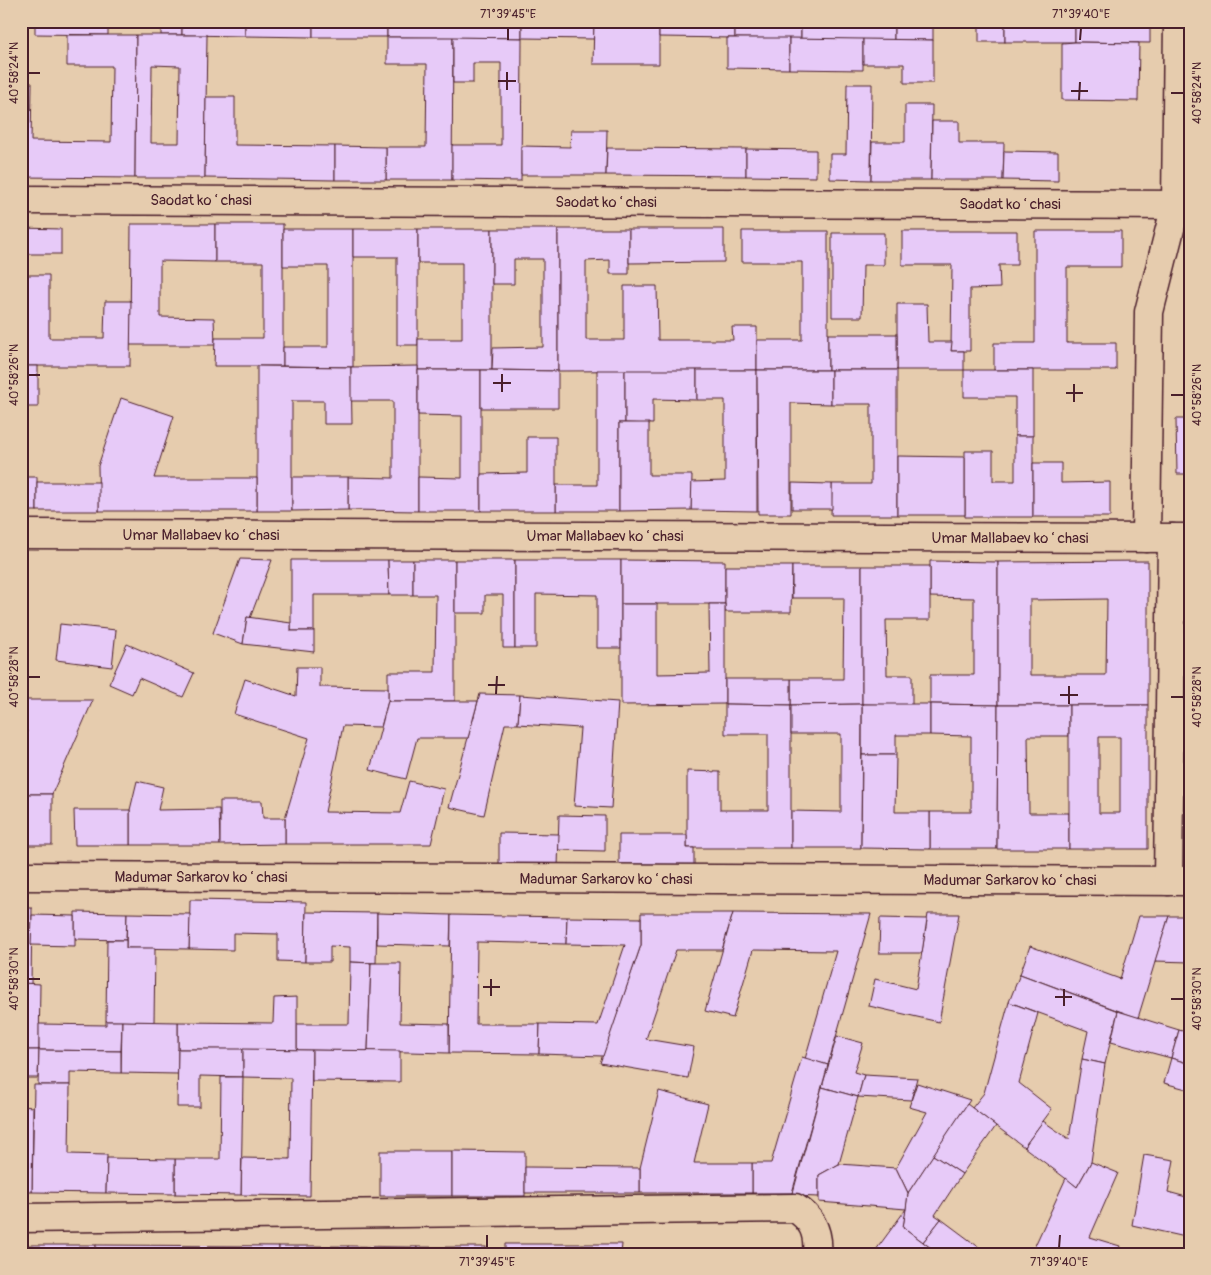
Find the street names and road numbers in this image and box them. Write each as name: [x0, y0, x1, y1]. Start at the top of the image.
street label: Saodat koʻchasi: [150, 191, 252, 210]
street label: Saodat koʻchasi: [555, 193, 657, 212]
street label: Saodat koʻchasi: [959, 195, 1061, 214]
street label: Umar Mallabaev koʻchasi: [123, 526, 280, 545]
street label: Umar Mallabaev koʻchasi: [527, 527, 684, 546]
street label: Umar Mallabaev koʻchasi: [932, 529, 1089, 548]
street label: Madumar Sarkarov koʻchasi: [115, 868, 288, 887]
street label: Madumar Sarkarov koʻchasi: [520, 870, 693, 889]
street label: Madumar Sarkarov koʻchasi: [924, 871, 1097, 890]

